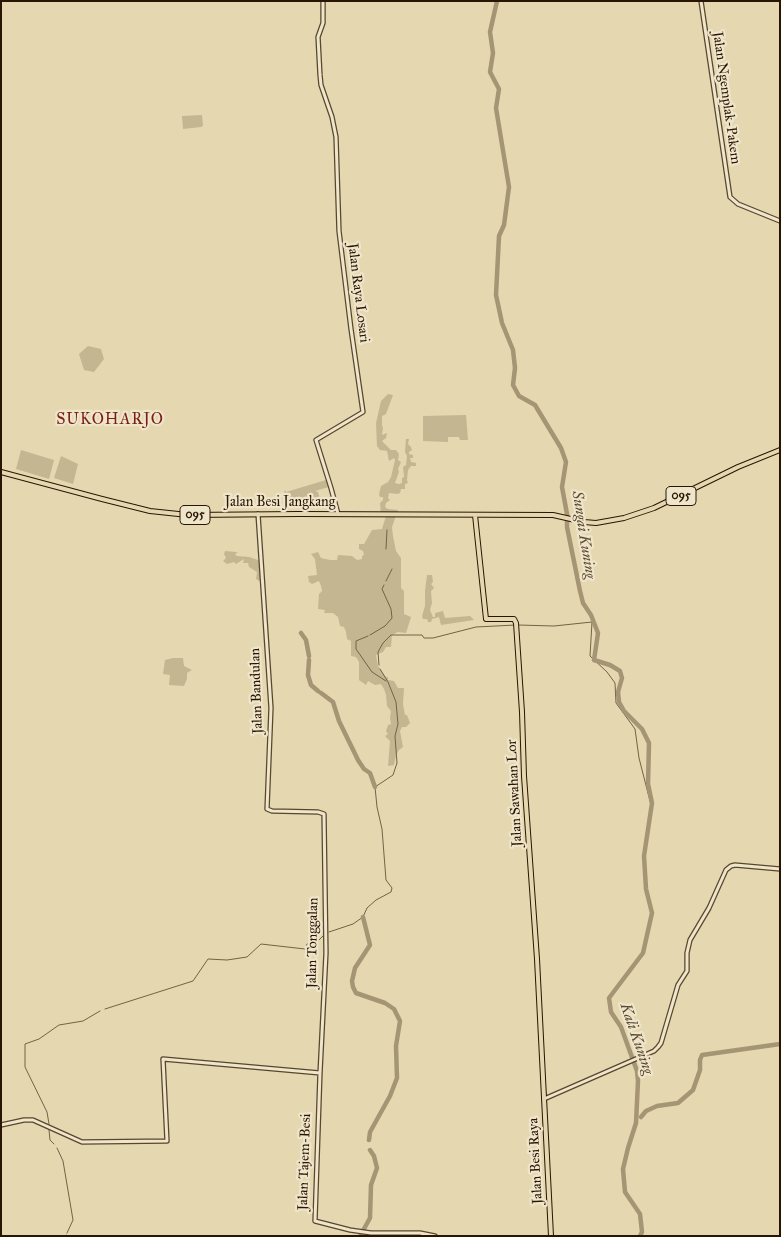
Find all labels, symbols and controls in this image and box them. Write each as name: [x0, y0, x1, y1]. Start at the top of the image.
street label: Jalan Ngemplak-Pakem: [708, 31, 744, 165]
street label: Jalan Raya Losari: [344, 242, 372, 344]
district label: SUKOHARJO: [55, 410, 165, 430]
road number: 095: [666, 486, 696, 506]
water label: Sungai Kuning: [567, 490, 599, 580]
street label: Jalan Besi Jangkang: [225, 495, 335, 511]
road number: 095: [180, 506, 210, 524]
street label: Jalan Bandulan: [247, 648, 267, 734]
street label: Jalan Sawahan Lor: [504, 739, 526, 847]
street label: Jalan Tonggalan: [304, 897, 322, 989]
water label: Kali Kuning: [615, 1001, 657, 1077]
street label: Jalan Tajem-Besi: [295, 1113, 315, 1211]
street label: Jalan Besi Raya: [525, 1117, 547, 1205]

